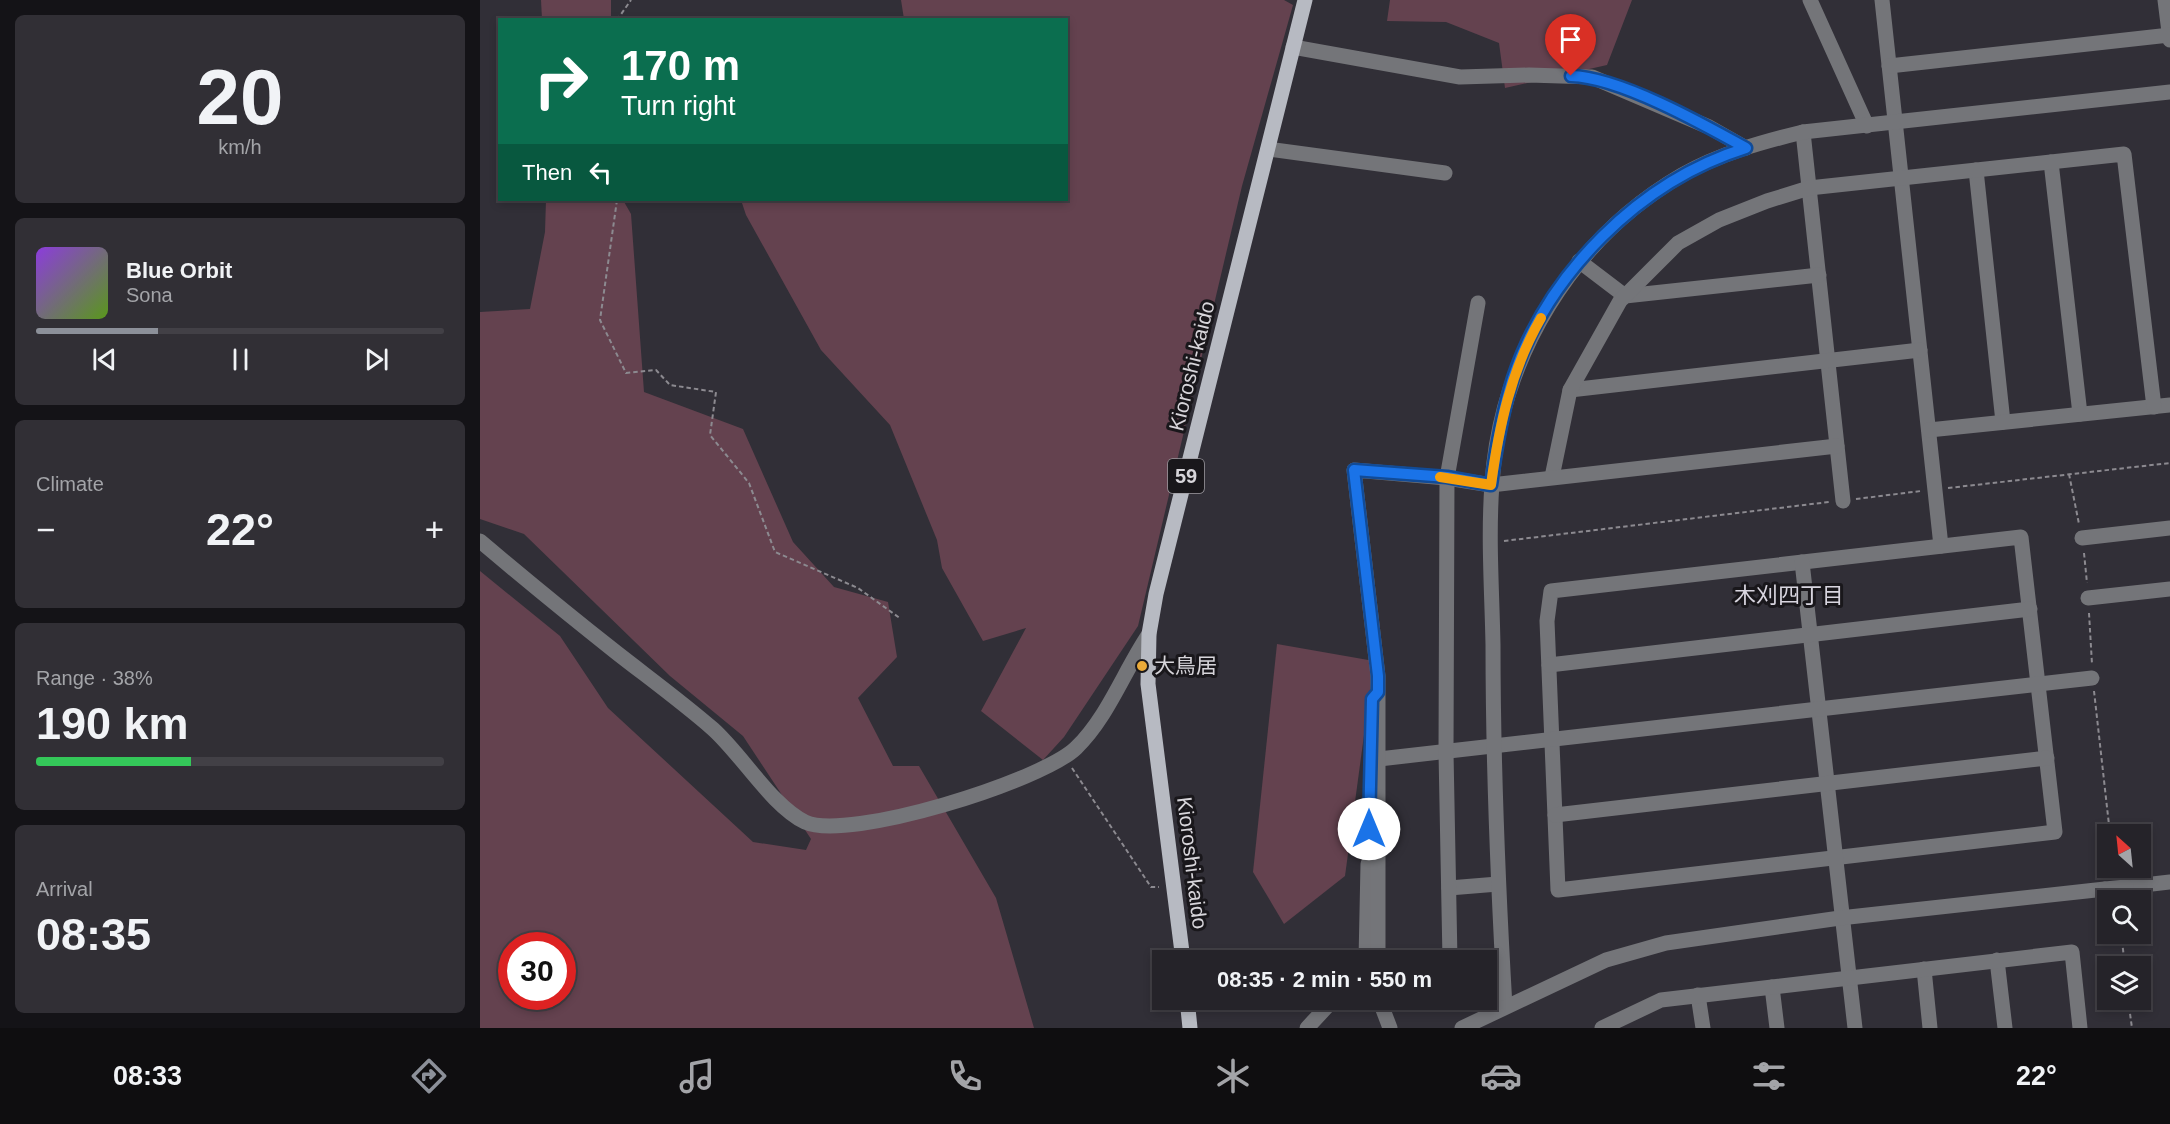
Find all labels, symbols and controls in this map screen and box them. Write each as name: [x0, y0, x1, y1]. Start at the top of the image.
pin: [1545, 14, 1596, 76]
icon: arrive: [1554, 23, 1587, 56]
icon: right: [522, 42, 600, 120]
text: 170 m: [621, 42, 740, 89]
text: 20: [197, 53, 283, 141]
text: Turn right: [621, 91, 736, 121]
text: km/h: [218, 136, 262, 158]
icon: left: [584, 156, 617, 189]
text: Then: [522, 160, 572, 185]
text: Blue Orbit: [126, 258, 232, 283]
text: Sona: [126, 284, 173, 306]
street label: Kioroshi-kaido: [1164, 299, 1219, 433]
icon: previous: [88, 343, 121, 376]
icon: pause: [224, 343, 257, 376]
icon: next: [360, 343, 393, 376]
road number: 59: [1168, 459, 1204, 493]
text: Climate: [36, 473, 104, 495]
text: 22°: [206, 504, 274, 555]
text: −: [36, 511, 55, 548]
text: +: [425, 511, 444, 548]
district label: 木刈四丁目: [1734, 583, 1844, 608]
place label: 大鳥居: [1154, 654, 1217, 677]
marker: 大鳥居: [1135, 659, 1149, 673]
text: Range · 38%: [36, 667, 153, 689]
text: 190 km: [36, 698, 189, 749]
street label: Kioroshi-kaido: [1173, 795, 1212, 930]
position arrow: [1337, 797, 1401, 861]
north arrow: [2097, 824, 2151, 878]
map controls: [2097, 824, 2151, 1010]
text: Arrival: [36, 878, 93, 900]
button: search: [2097, 890, 2151, 944]
text: 08:35: [36, 909, 151, 960]
speed limit sign: 30: [498, 932, 576, 1010]
button: layers: [2097, 956, 2151, 1010]
text: 08:35 · 2 min · 550 m: [1217, 967, 1432, 992]
icon: directions: [408, 1055, 450, 1097]
icon: music: [676, 1055, 718, 1097]
icon: phone: [944, 1055, 986, 1097]
icon: climate: [1212, 1055, 1254, 1097]
icon: car: [1480, 1055, 1522, 1097]
icon: filters: [1748, 1055, 1790, 1097]
text: 08:33: [113, 1061, 182, 1091]
text: 22°: [2016, 1061, 2057, 1091]

